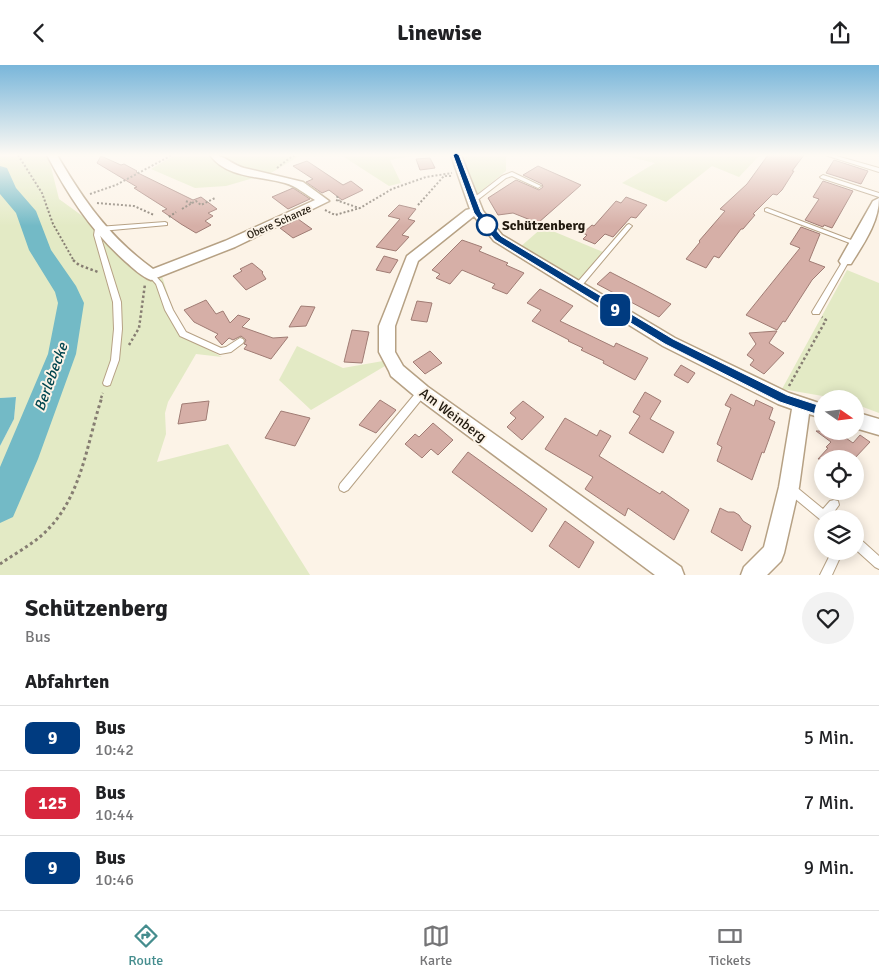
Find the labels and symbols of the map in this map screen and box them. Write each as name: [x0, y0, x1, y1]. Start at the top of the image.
street label: Obere Schanze: [245, 202, 313, 242]
marker: Schützenberg: [476, 214, 498, 236]
place label: Schützenberg: [502, 217, 586, 234]
line badge: 9: [599, 294, 631, 326]
water label: Berlebecke: [30, 339, 72, 413]
street label: Am Weinberg: [416, 384, 490, 446]
north arrow: [814, 390, 864, 440]

